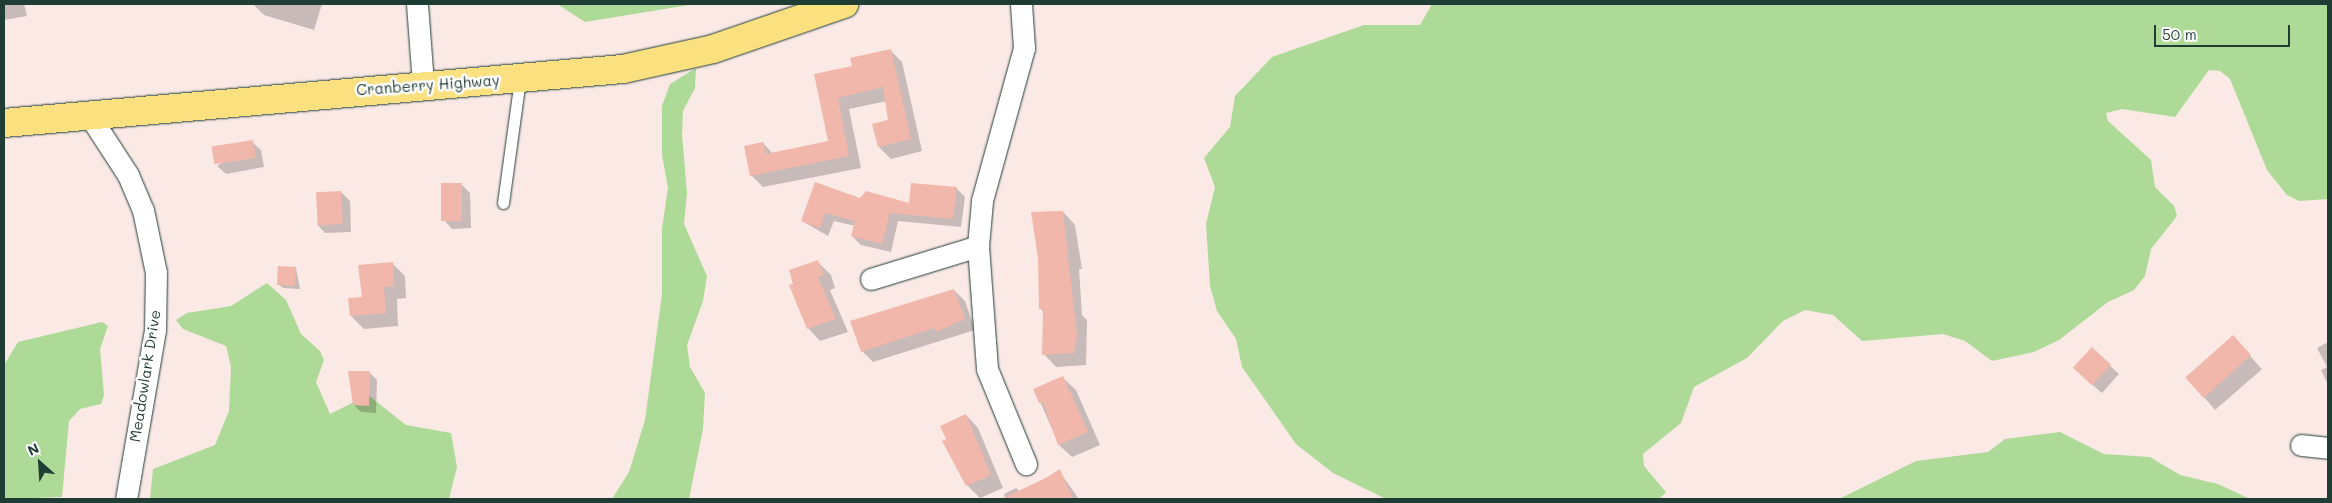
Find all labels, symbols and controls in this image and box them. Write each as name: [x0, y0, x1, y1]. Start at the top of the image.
scale bar: [2157, 15, 2293, 47]
text: 50 m: [2162, 24, 2197, 44]
street label: Cranberry Highway: [356, 71, 500, 99]
street label: Meadowlark Drive: [126, 309, 164, 443]
north arrow: [15, 438, 65, 488]
text: N: [24, 438, 42, 460]

